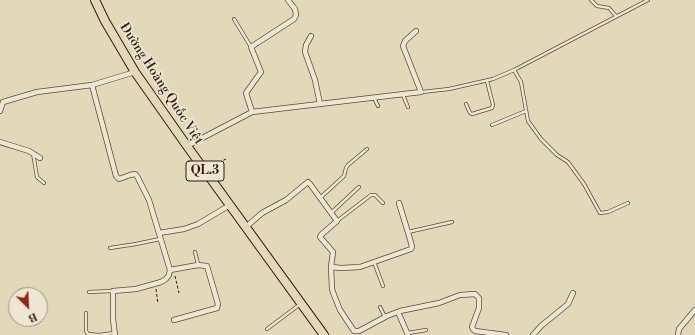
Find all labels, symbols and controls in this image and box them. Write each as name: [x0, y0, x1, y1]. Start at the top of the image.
street label: Đường Hoàng Quốc Việt: [116, 20, 206, 148]
road number: QL.3: [186, 161, 224, 181]
north arrow: [8, 287, 48, 327]
text: B: [26, 309, 39, 325]

